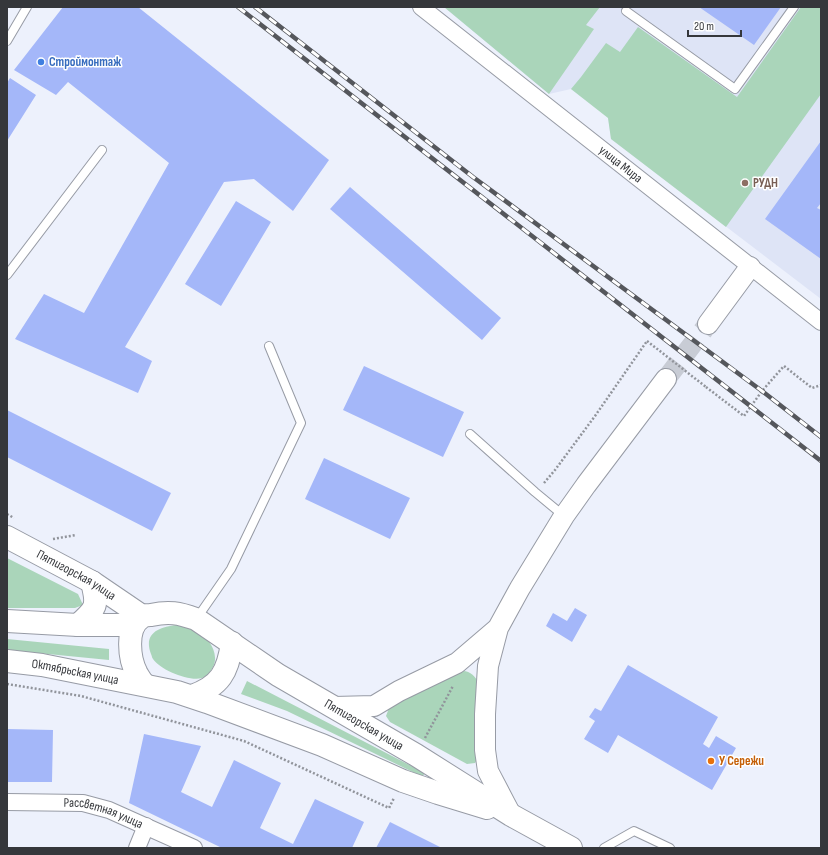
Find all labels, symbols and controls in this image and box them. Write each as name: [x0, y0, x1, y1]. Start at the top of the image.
scale bar: [688, 12, 741, 38]
text: 20 m: [694, 19, 714, 34]
place label: Строймонтаж: [49, 54, 121, 70]
marker: Строймонтаж: [36, 57, 46, 67]
street label: улица Мира: [596, 142, 646, 186]
place label: РУДН: [753, 175, 778, 191]
marker: РУДН: [740, 178, 750, 188]
street label: Пятигорская улица: [34, 546, 119, 604]
street label: Октябрьская улица: [31, 656, 120, 688]
street label: Пятигорская улица: [322, 696, 406, 754]
place label: У Сережи: [719, 753, 764, 769]
marker: У Сережи: [706, 756, 716, 766]
street label: Рассветная улица: [64, 795, 146, 832]

